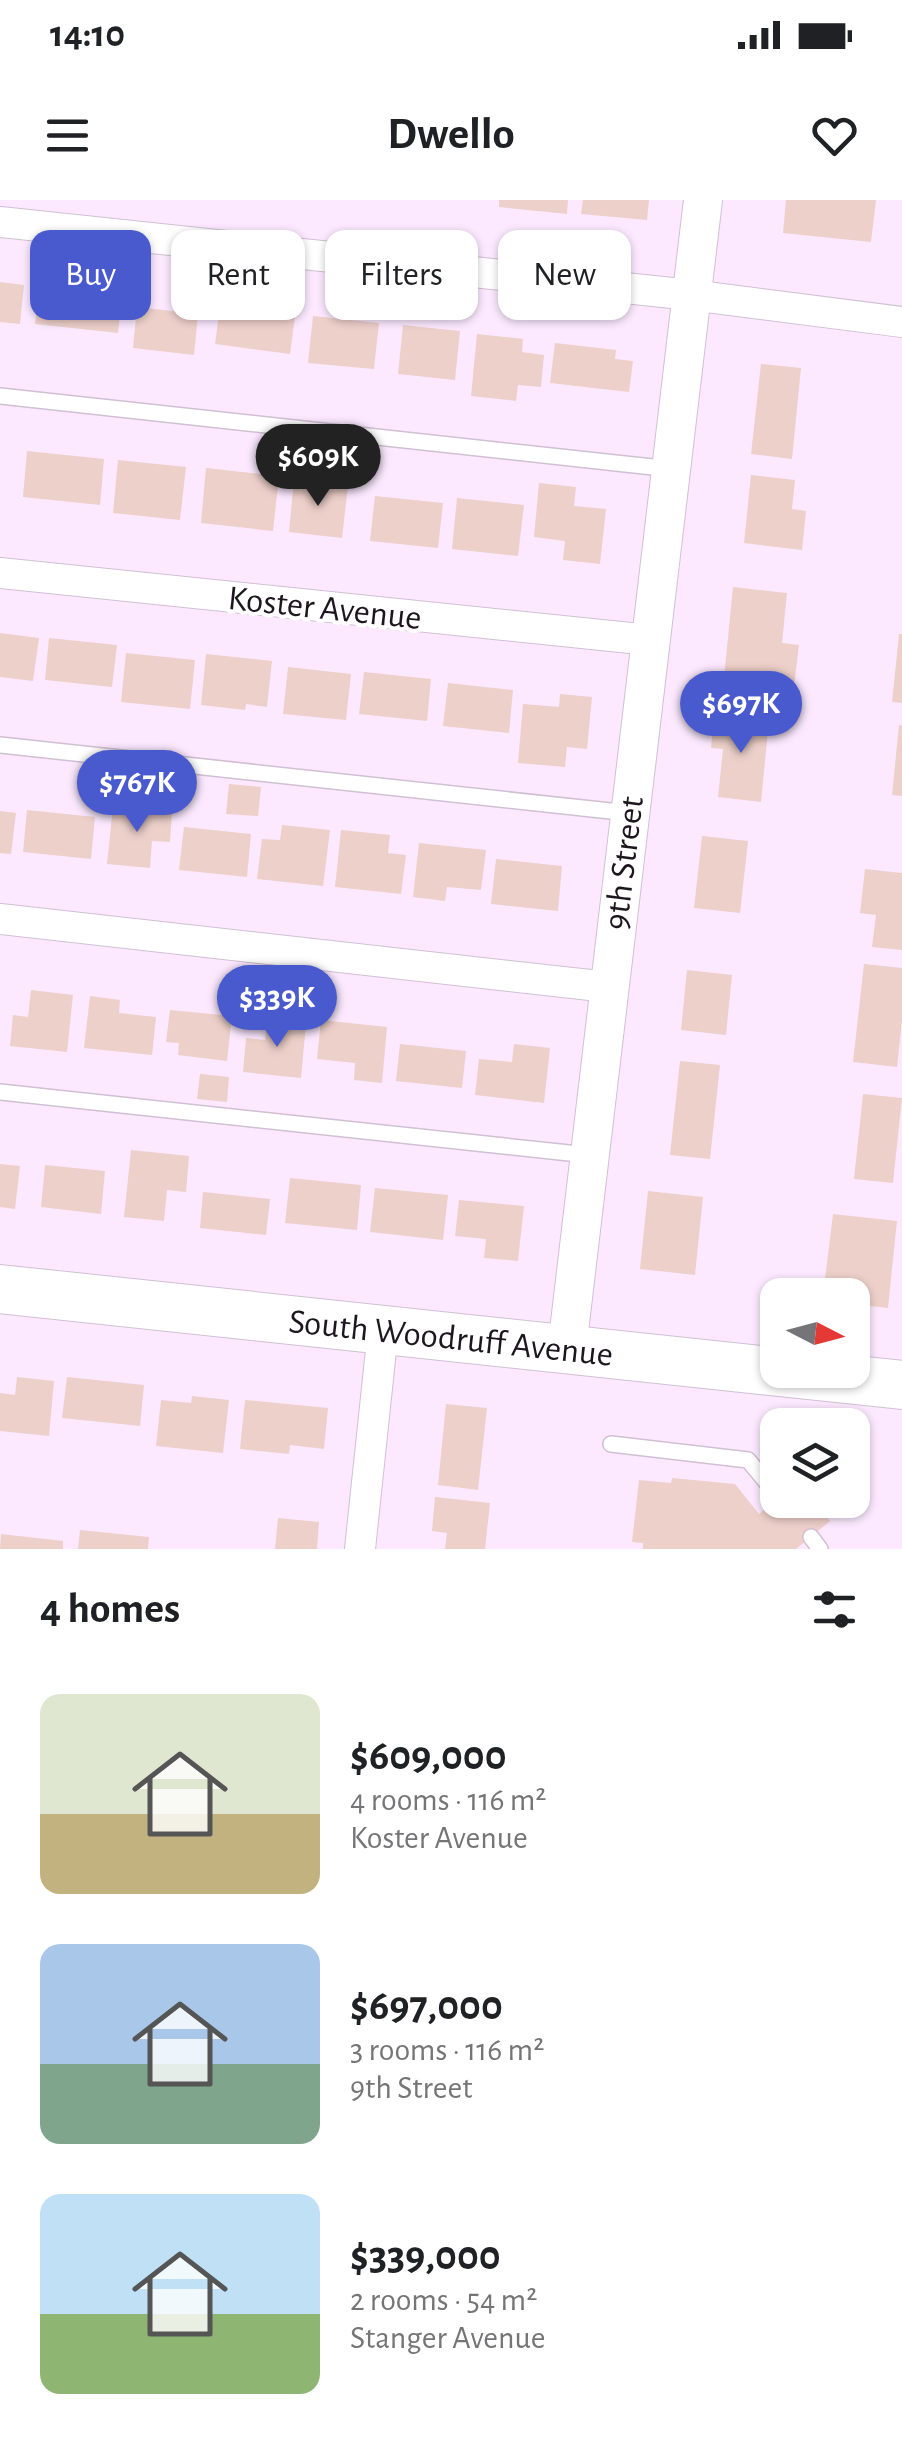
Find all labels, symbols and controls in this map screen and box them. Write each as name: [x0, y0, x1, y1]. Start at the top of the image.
text: 14:10: [50, 16, 125, 54]
icon: menu: [40, 108, 95, 163]
icon: heart: [807, 108, 862, 163]
text: Dwello: [387, 112, 515, 157]
chip: Buy: [30, 230, 151, 320]
chip: Rent: [171, 230, 305, 320]
chip: Filters: [325, 230, 478, 320]
chip: New: [498, 230, 631, 320]
pin: $609K: [248, 424, 388, 509]
text: $609K: [278, 440, 358, 472]
street label: Koster Avenue: [226, 581, 423, 636]
pin: $697K: [671, 671, 811, 756]
text: $697K: [702, 687, 780, 719]
pin: $767K: [67, 750, 207, 835]
text: $767K: [99, 766, 175, 798]
street label: 9th Street: [599, 795, 650, 932]
pin: $339K: [207, 965, 347, 1050]
text: $339K: [239, 981, 315, 1013]
north arrow: [760, 1278, 870, 1388]
map controls: [760, 1278, 870, 1518]
street label: South Woodruff Avenue: [287, 1304, 615, 1373]
button: layers: [760, 1408, 870, 1518]
icon: filters: [807, 1582, 862, 1637]
text: 4 homes: [40, 1588, 180, 1630]
icon: home: [120, 1734, 240, 1854]
text: $609,000: [350, 1735, 507, 1777]
text: 4 rooms · 116 m²: [350, 1784, 547, 1816]
text: Koster Avenue: [350, 1822, 528, 1854]
icon: home: [120, 1984, 240, 2104]
text: $697,000: [350, 1985, 503, 2027]
text: 3 rooms · 116 m²: [350, 2034, 544, 2066]
text: 9th Street: [350, 2072, 473, 2104]
icon: home: [120, 2234, 240, 2354]
text: $339,000: [350, 2235, 501, 2277]
text: 2 rooms · 54 m²: [350, 2284, 537, 2316]
text: Stanger Avenue: [350, 2322, 546, 2354]

